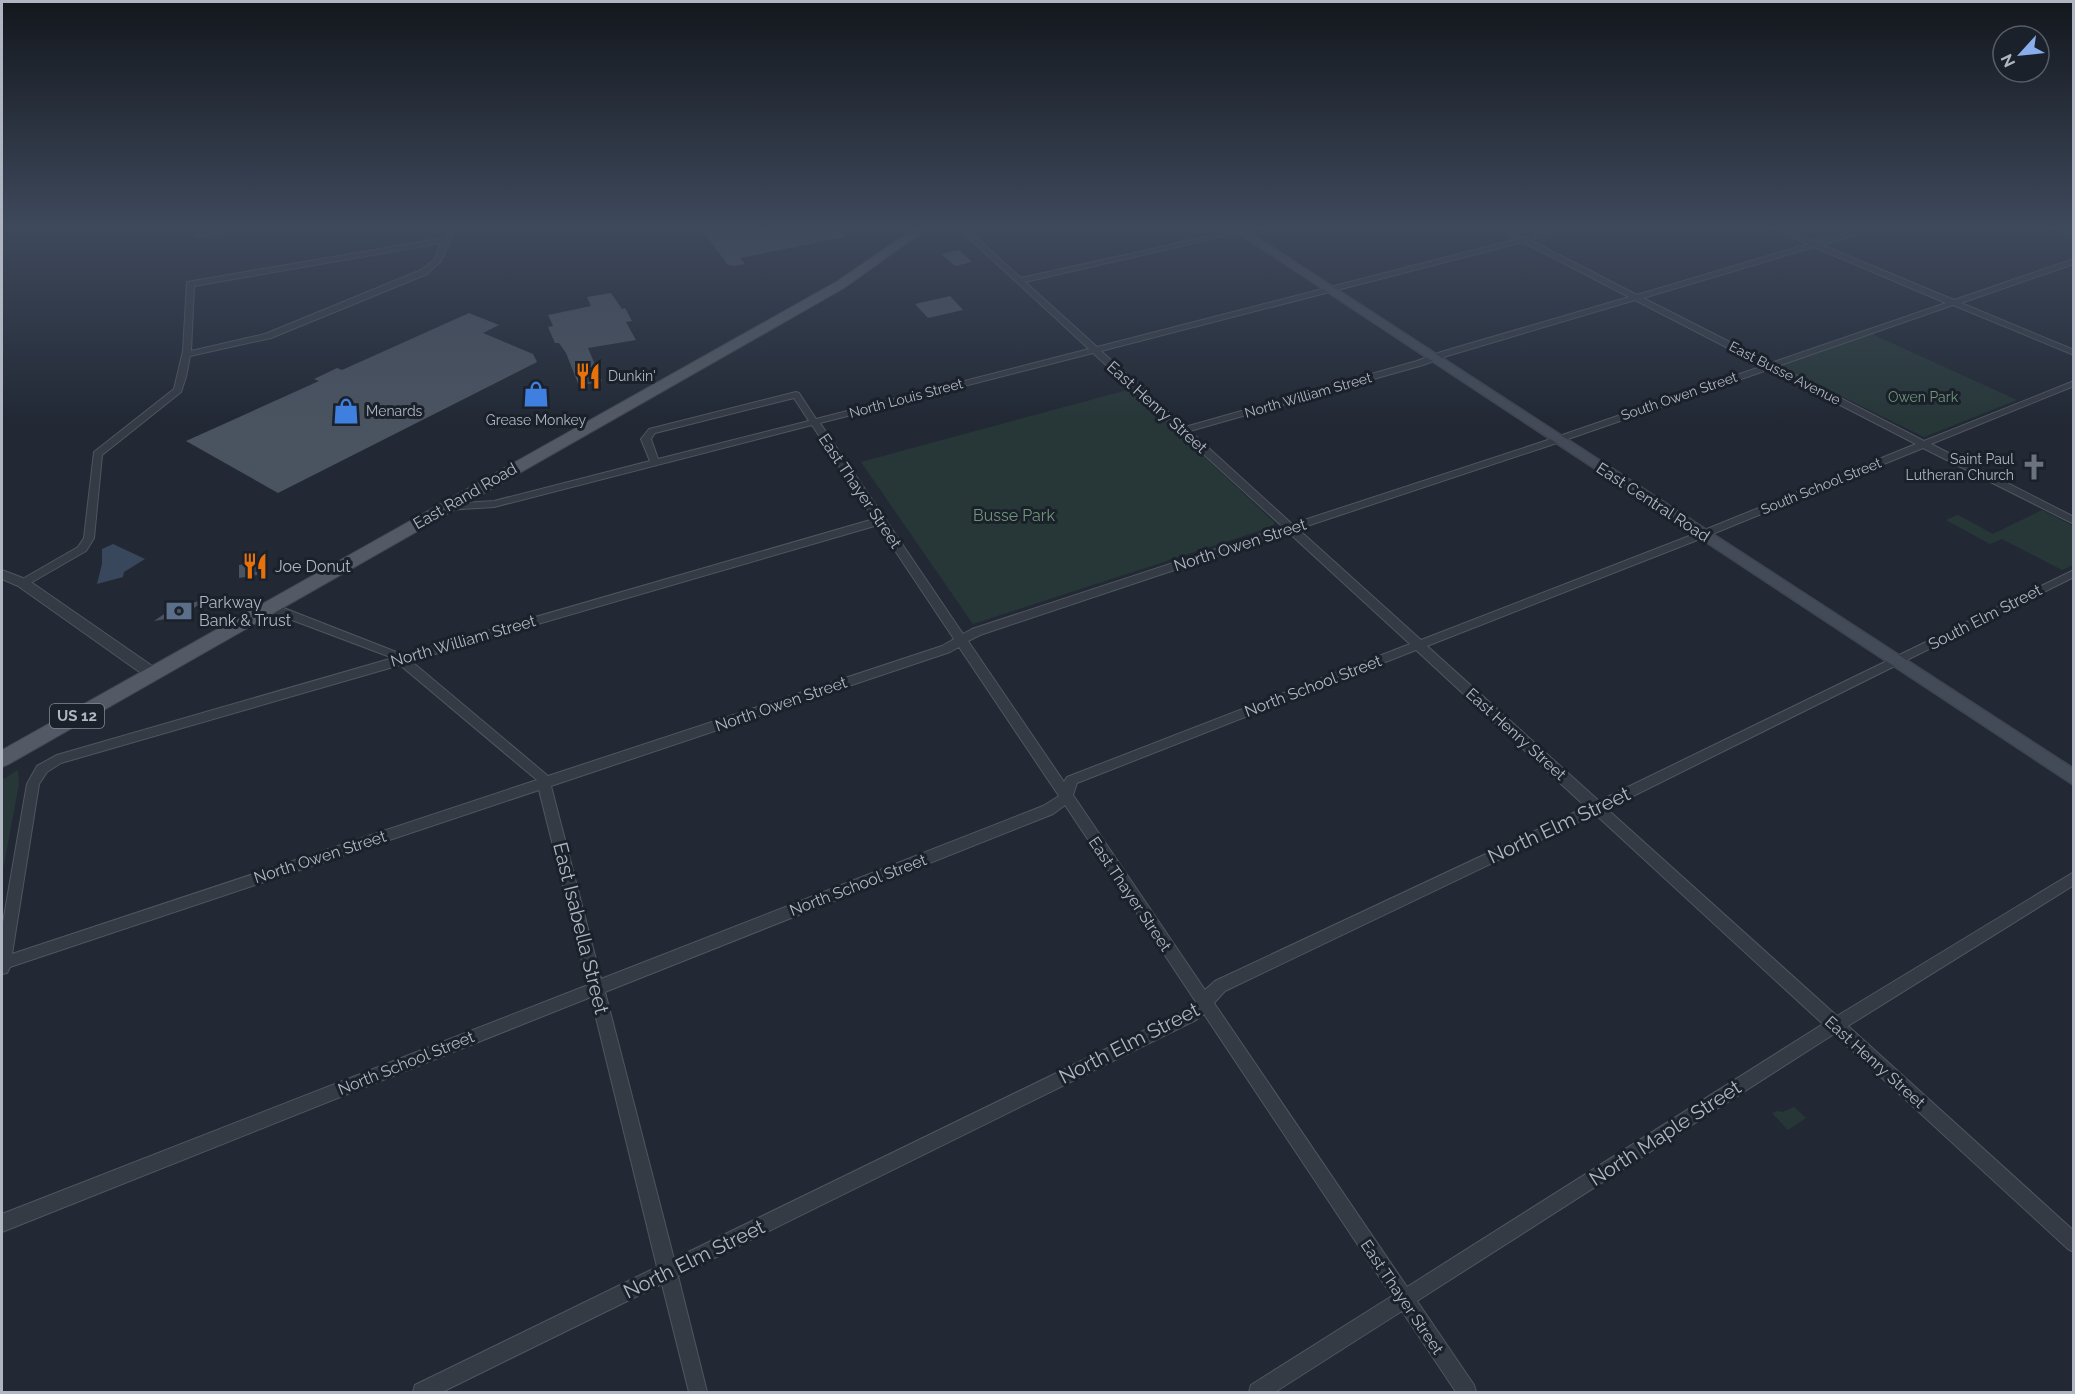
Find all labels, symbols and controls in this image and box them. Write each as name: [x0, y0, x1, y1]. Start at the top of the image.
north arrow: [1991, 24, 2051, 84]
text: N: [1997, 51, 2019, 70]
street label: East Busse Avenue: [1727, 338, 1843, 408]
street label: East Henry Street: [1103, 357, 1211, 457]
restaurant icon: Dunkin': [573, 361, 603, 391]
place label: Dunkin': [608, 368, 656, 384]
street label: South Owen Street: [1619, 368, 1740, 423]
street label: North William Street: [1243, 369, 1374, 421]
street label: North Louis Street: [847, 375, 965, 421]
shop icon: Grease Monkey: [521, 379, 551, 409]
park label: Owen Park: [1888, 389, 1959, 405]
shop icon: Menards: [331, 396, 361, 426]
place label: Menards: [366, 403, 423, 419]
place label: Grease Monkey: [486, 412, 587, 428]
street label: East Thayer Street: [815, 430, 906, 552]
place label: Saint Paul Lutheran Church: [1906, 451, 2014, 483]
church icon: Saint Paul Lutheran Church: [2019, 452, 2049, 482]
street label: South School Street: [1759, 454, 1884, 517]
street label: East Central Road: [1593, 458, 1713, 546]
street label: East Rand Road: [410, 459, 520, 533]
park label: Busse Park: [973, 506, 1055, 525]
street label: North Owen Street: [1171, 514, 1309, 575]
restaurant icon: Joe Donut: [240, 551, 270, 581]
place label: Joe Donut: [275, 557, 351, 576]
street label: South Elm Street: [1925, 580, 2045, 654]
place label: Parkway Bank & Trust: [199, 593, 292, 630]
bank icon: Parkway Bank & Trust: [164, 596, 194, 626]
street label: North William Street: [388, 611, 538, 671]
street label: North School Street: [1242, 651, 1385, 721]
street label: North Owen Street: [713, 672, 850, 735]
street label: East Henry Street: [1462, 684, 1570, 784]
road number: US 12: [50, 704, 104, 728]
street label: North Elm Street: [1484, 781, 1634, 868]
street label: North Owen Street: [251, 826, 389, 887]
street label: East Thayer Street: [1085, 833, 1176, 955]
street label: East Isabella Street: [548, 840, 614, 1017]
street label: North School Street: [787, 850, 930, 920]
street label: North Elm Street: [1055, 997, 1203, 1089]
street label: East Henry Street: [1821, 1012, 1929, 1112]
street label: North School Street: [335, 1027, 478, 1099]
street label: North Maple Street: [1585, 1075, 1746, 1191]
street label: North Elm Street: [619, 1214, 769, 1304]
street label: East Thayer Street: [1357, 1236, 1448, 1358]

